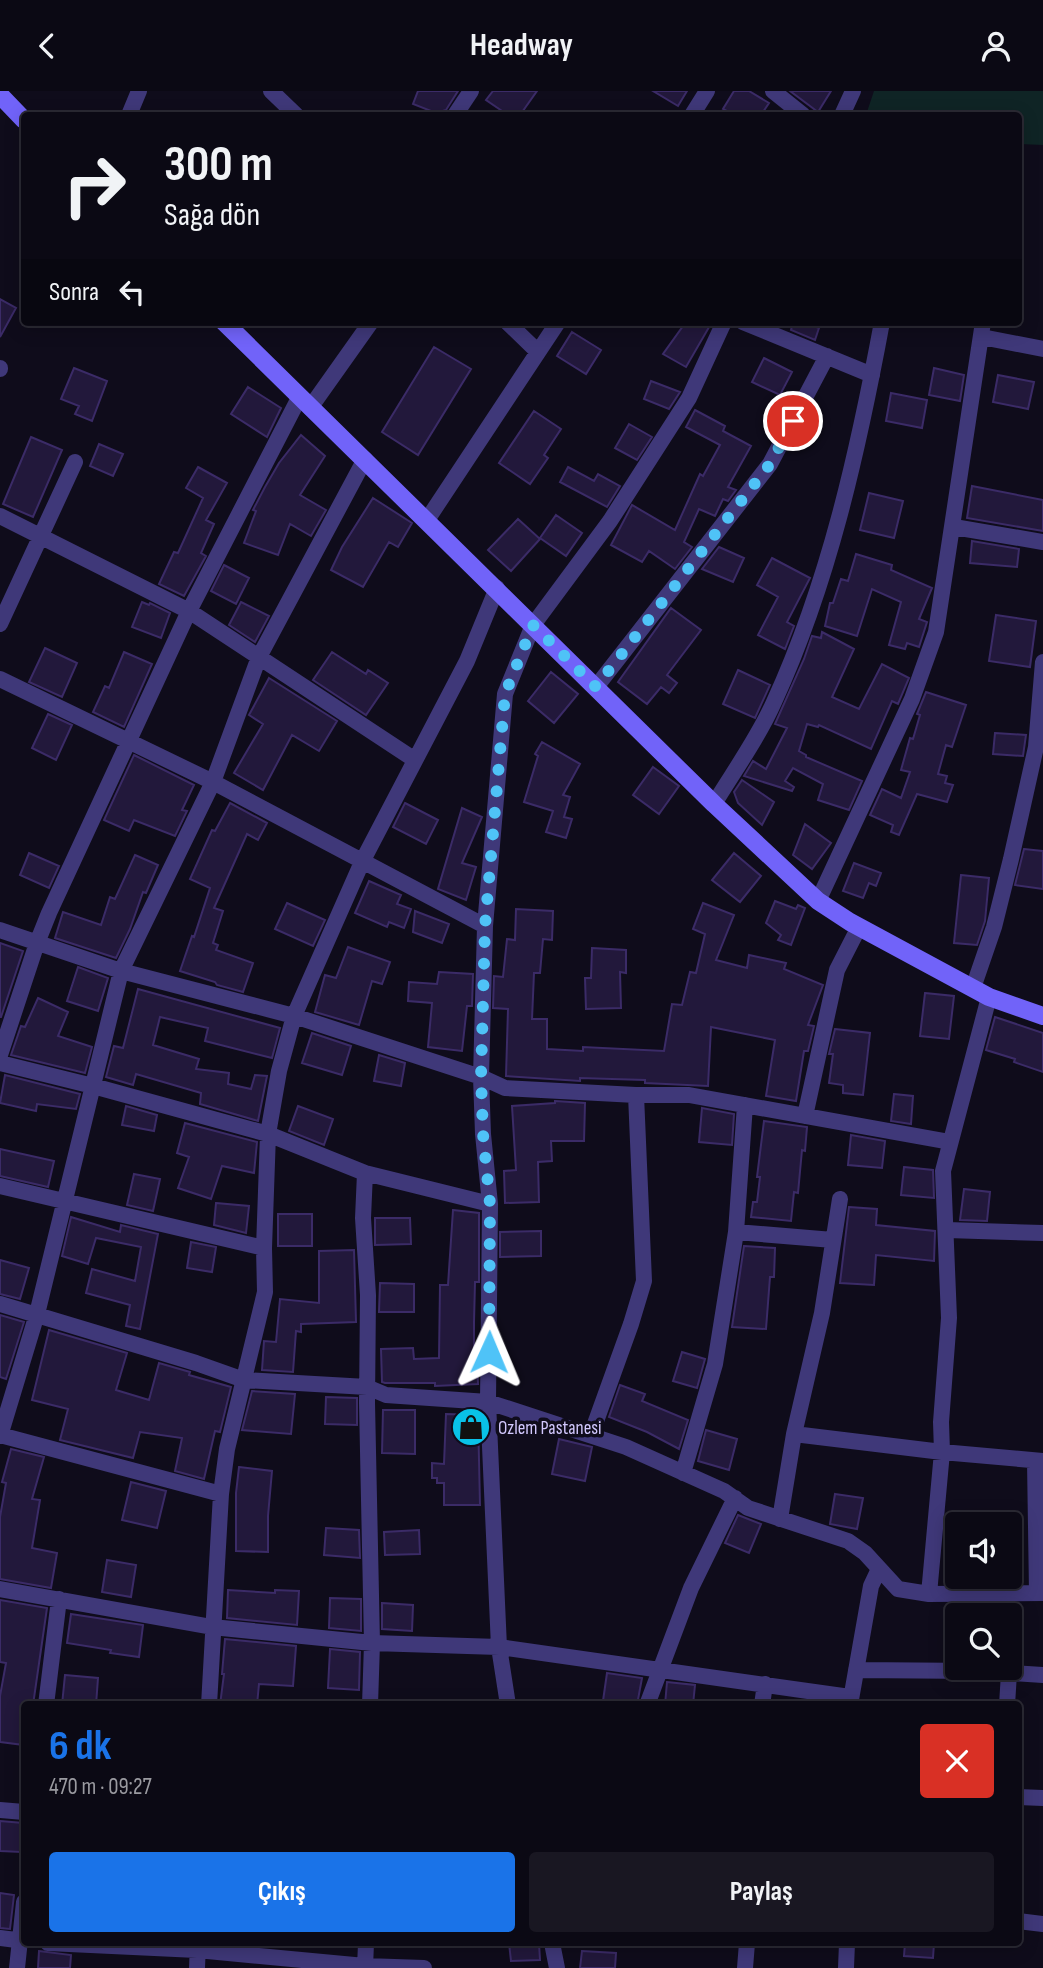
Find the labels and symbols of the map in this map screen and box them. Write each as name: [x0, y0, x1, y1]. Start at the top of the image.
pin: [763, 391, 823, 451]
position arrow: [452, 1315, 526, 1389]
shop icon: Ozlem Pastanesi: [450, 1406, 492, 1448]
place label: Ozlem Pastanesi: [498, 1417, 602, 1440]

